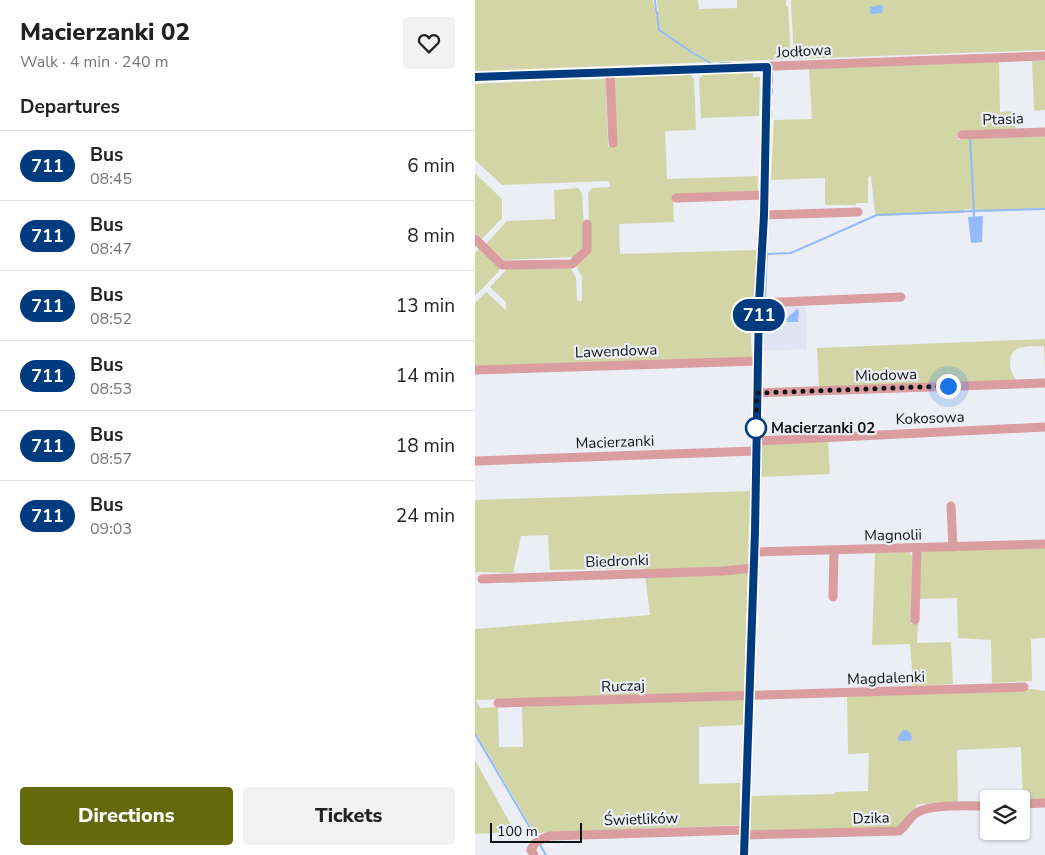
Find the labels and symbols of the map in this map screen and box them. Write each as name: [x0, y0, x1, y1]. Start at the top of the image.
street label: Jodłowa: [775, 40, 832, 62]
street label: Ptasia: [982, 108, 1024, 130]
line badge: 711: [730, 299, 788, 331]
street label: Lawendowa: [574, 340, 658, 362]
street label: Miodowa: [855, 364, 917, 386]
your location: [936, 374, 961, 399]
street label: Kokosowa: [895, 407, 965, 429]
marker: Macierzanki 02: [745, 417, 767, 439]
place label: Macierzanki 02: [771, 418, 875, 438]
street label: Macierzanki: [575, 431, 655, 453]
street label: Magnolii: [864, 524, 922, 546]
street label: Biedronki: [585, 550, 649, 572]
street label: Magdalenki: [847, 667, 925, 689]
street label: Ruczaj: [601, 675, 645, 697]
street label: Świetlików: [603, 807, 679, 830]
street label: Dzika: [852, 807, 890, 829]
scale bar: [490, 820, 583, 843]

